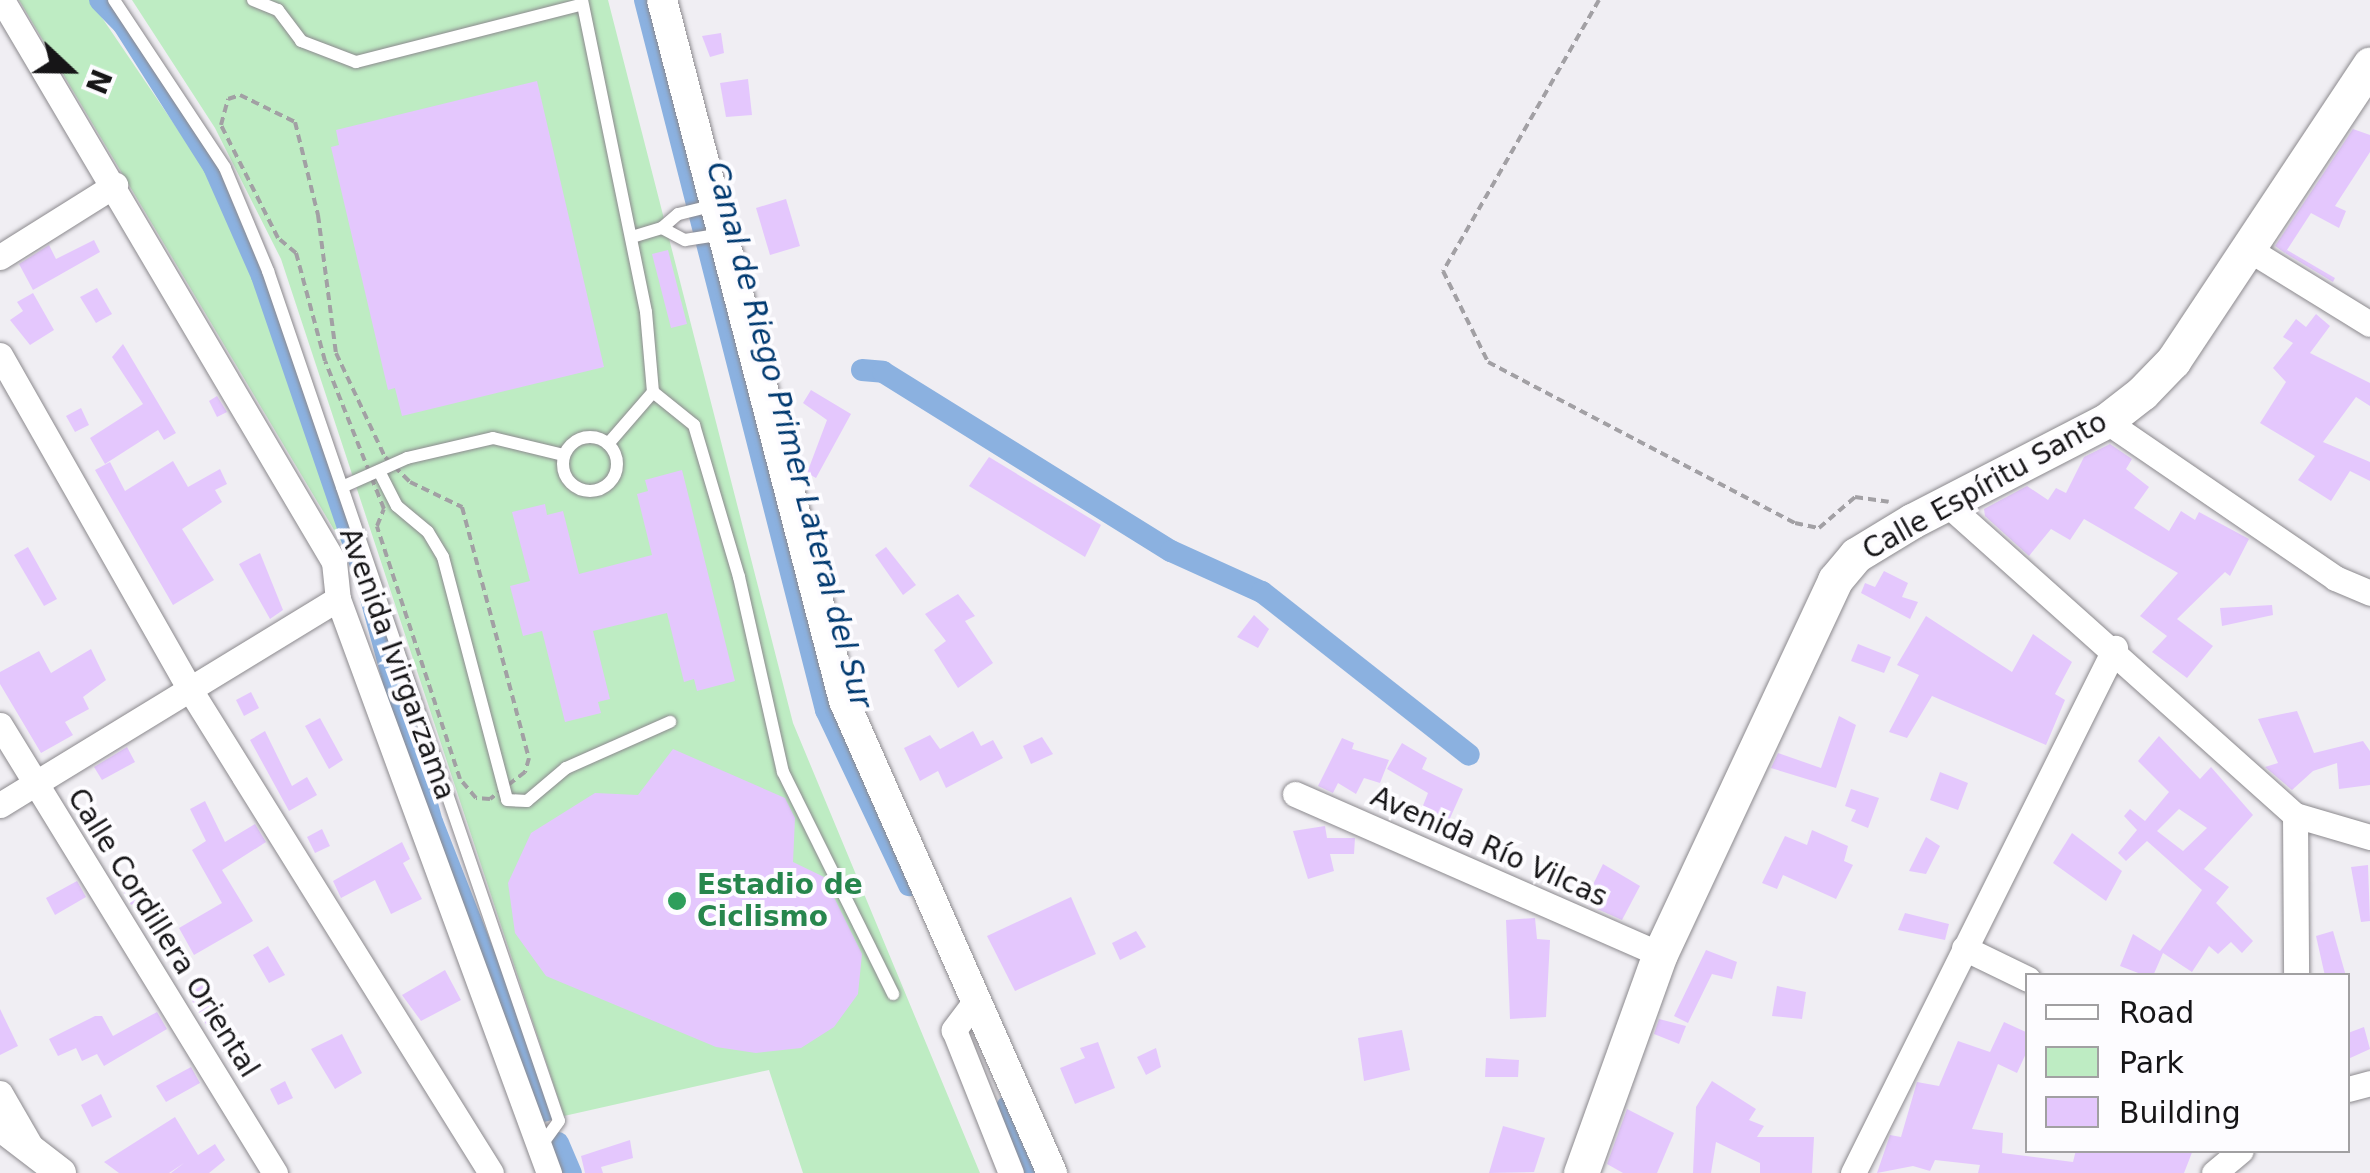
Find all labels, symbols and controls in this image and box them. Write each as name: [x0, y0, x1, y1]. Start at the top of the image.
north arrow: [20, 20, 120, 120]
text: N: [79, 64, 118, 98]
water label: Canal de Riego Primer Lateral del Sur: [699, 158, 879, 712]
street label: Calle Espíritu Santo: [1857, 405, 2113, 567]
street label: Avenida Ivirgarzama: [332, 523, 462, 805]
street label: Avenida Río Vilcas: [1366, 780, 1612, 914]
street label: Calle Cordillera Oriental: [60, 782, 266, 1084]
place label: Estadio de Ciclismo: [697, 868, 863, 934]
marker: Estadio de Ciclismo: [666, 890, 688, 912]
legend: [2025, 973, 2350, 1153]
text: Road: [2119, 995, 2194, 1030]
text: Park: [2119, 1045, 2184, 1080]
text: Building: [2119, 1095, 2241, 1130]

